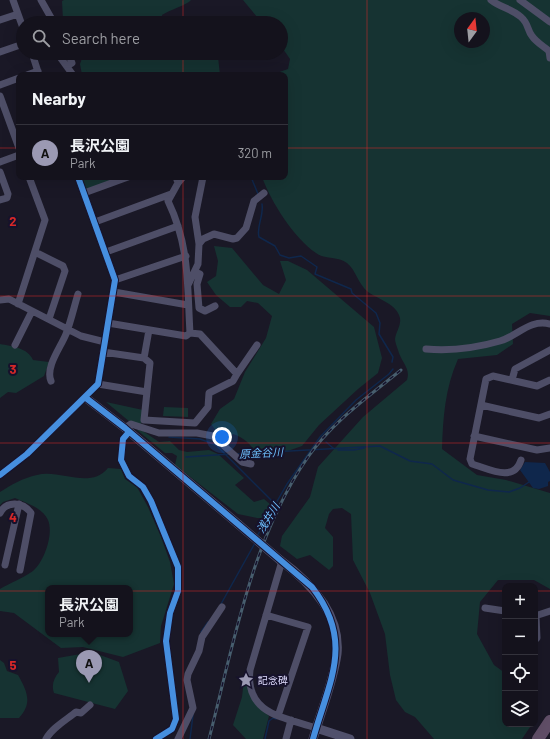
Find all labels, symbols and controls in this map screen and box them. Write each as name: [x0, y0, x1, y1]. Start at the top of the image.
north arrow: [454, 12, 490, 48]
search box: [16, 16, 288, 60]
icon: search: [30, 27, 52, 49]
text: Search here: [62, 29, 140, 47]
text: Nearby: [32, 88, 86, 108]
text: 長沢公園: [70, 136, 130, 154]
text: A: [41, 145, 49, 161]
text: 320 m: [238, 145, 272, 161]
text: Park: [70, 155, 96, 171]
text: 2: [9, 213, 17, 229]
text: 3: [9, 361, 17, 377]
your location: [212, 427, 232, 447]
water label: 原金谷川: [239, 445, 284, 460]
water label: 浅井川: [253, 499, 282, 535]
text: 4: [9, 509, 17, 525]
map controls: [502, 583, 538, 727]
button: +: [502, 583, 538, 619]
popup: [45, 585, 133, 637]
text: 長沢公園: [59, 595, 119, 613]
text: Park: [59, 614, 85, 630]
button: −: [502, 619, 538, 655]
pin: A: [76, 650, 102, 683]
button: locate: [502, 655, 538, 691]
text: 5: [9, 657, 17, 673]
place icon: 記念碑: [237, 671, 255, 689]
place label: 記念碑: [258, 674, 288, 686]
button: layers: [502, 691, 538, 727]

